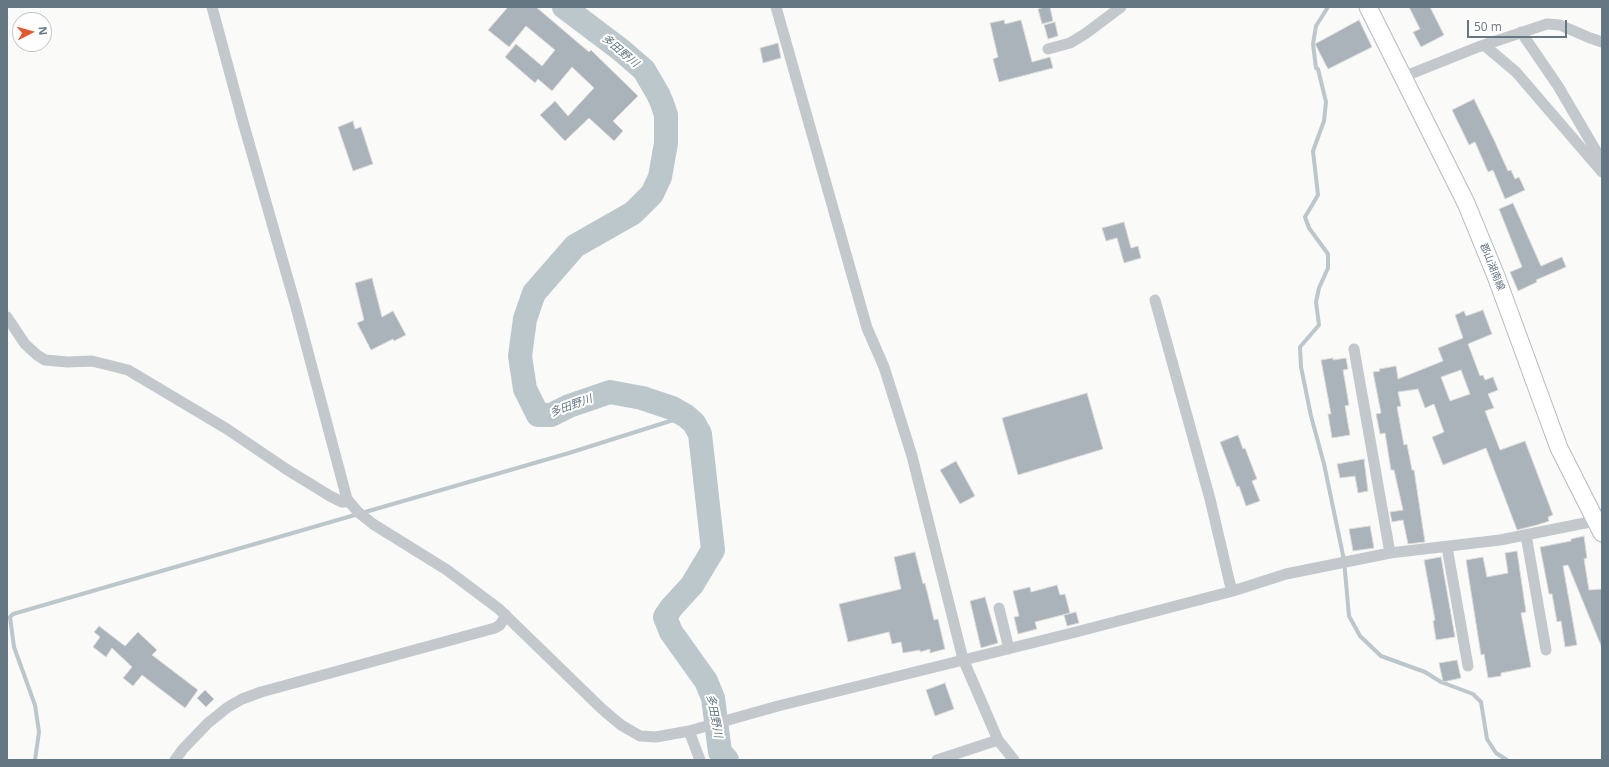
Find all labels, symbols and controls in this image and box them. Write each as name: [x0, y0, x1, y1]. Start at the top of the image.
north arrow: [12, 12, 52, 52]
scale bar: [1469, 12, 1569, 38]
text: 50 m: [1474, 18, 1502, 35]
text: N: [36, 26, 51, 36]
water label: 多田野川: [599, 32, 641, 70]
street label: 郡山湖南線: [1477, 242, 1507, 292]
water label: 多田野川: [548, 392, 594, 420]
water label: 多田野川: [703, 693, 725, 739]

